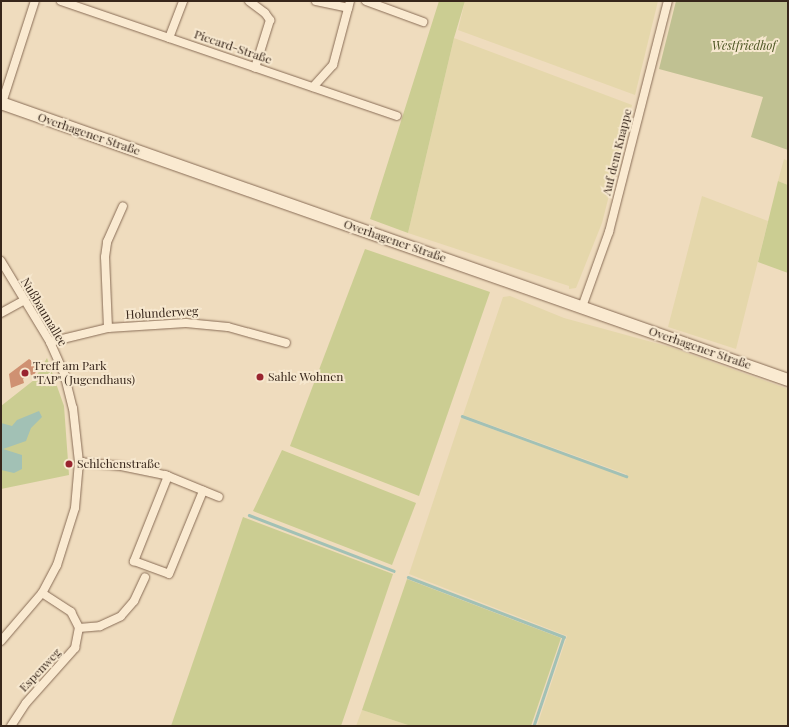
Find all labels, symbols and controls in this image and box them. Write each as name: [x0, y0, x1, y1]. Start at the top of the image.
street label: Piccard-Straße: [192, 27, 274, 67]
park label: Westfriedhof: [712, 39, 776, 53]
street label: Auf dem Knappe: [599, 107, 635, 197]
street label: Overhagener Straße: [36, 110, 142, 158]
street label: Overhagener Straße: [342, 217, 448, 265]
street label: Nußbaumallee: [18, 275, 70, 349]
street label: Holunderweg: [125, 304, 199, 322]
street label: Overhagener Straße: [647, 324, 753, 372]
place label: Treff am Park "TAP" (Jugendhaus): [33, 359, 135, 387]
marker: Treff am Park "TAP" (Jugendhaus): [20, 368, 30, 378]
place label: Sahle Wohnen: [268, 370, 344, 384]
marker: Sahle Wohnen: [255, 372, 265, 382]
place label: Schlehenstraße: [77, 457, 160, 471]
marker: Schlehenstraße: [64, 459, 74, 469]
street label: Espenweg: [16, 645, 64, 695]

